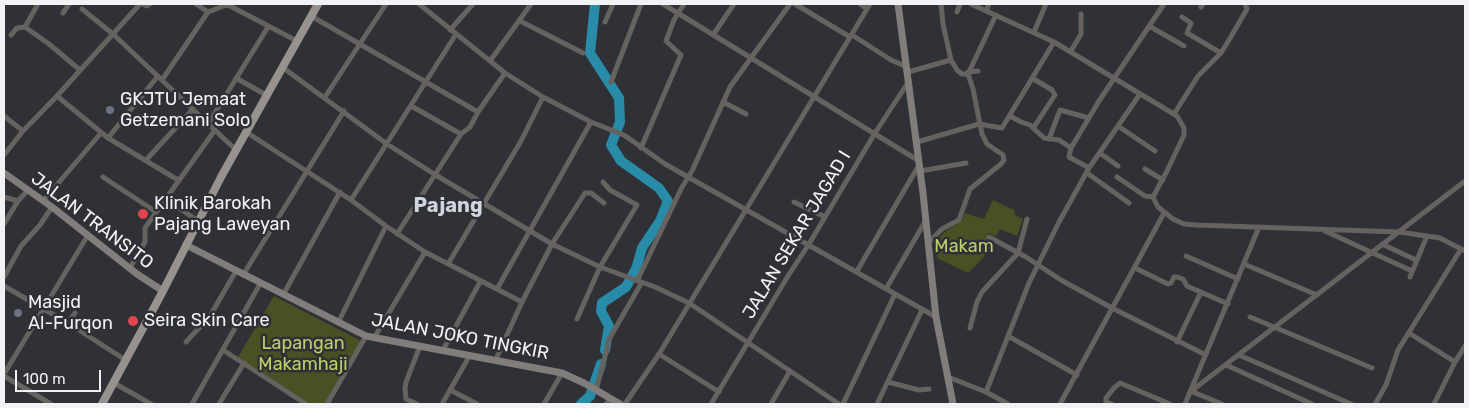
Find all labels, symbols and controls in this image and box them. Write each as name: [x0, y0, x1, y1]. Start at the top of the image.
place label: GKJTU Jemaat Getzemani Solo: [120, 89, 250, 132]
marker: GKJTU Jemaat Getzemani Solo: [104, 104, 116, 116]
street label: JALAN SEKAR JAGAD I: [738, 147, 856, 323]
street label: JALAN TRANSITO: [27, 168, 157, 274]
place label: Klinik Barokah Pajang Laweyan: [154, 193, 290, 235]
district label: Pajang: [413, 194, 483, 218]
marker: Klinik Barokah Pajang Laweyan: [136, 207, 150, 221]
park label: Makam: [934, 236, 994, 258]
place label: Masjid Al-Furqon: [28, 292, 113, 334]
marker: Masjid Al-Furqon: [12, 307, 24, 319]
street label: JALAN JOKO TINGKIR: [369, 309, 551, 365]
place label: Seira Skin Care: [144, 310, 269, 332]
marker: Seira Skin Care: [126, 314, 140, 328]
park label: Lapangan Makamhaji: [258, 333, 348, 376]
scale bar: [18, 360, 104, 392]
text: 100 m: [23, 370, 65, 388]

